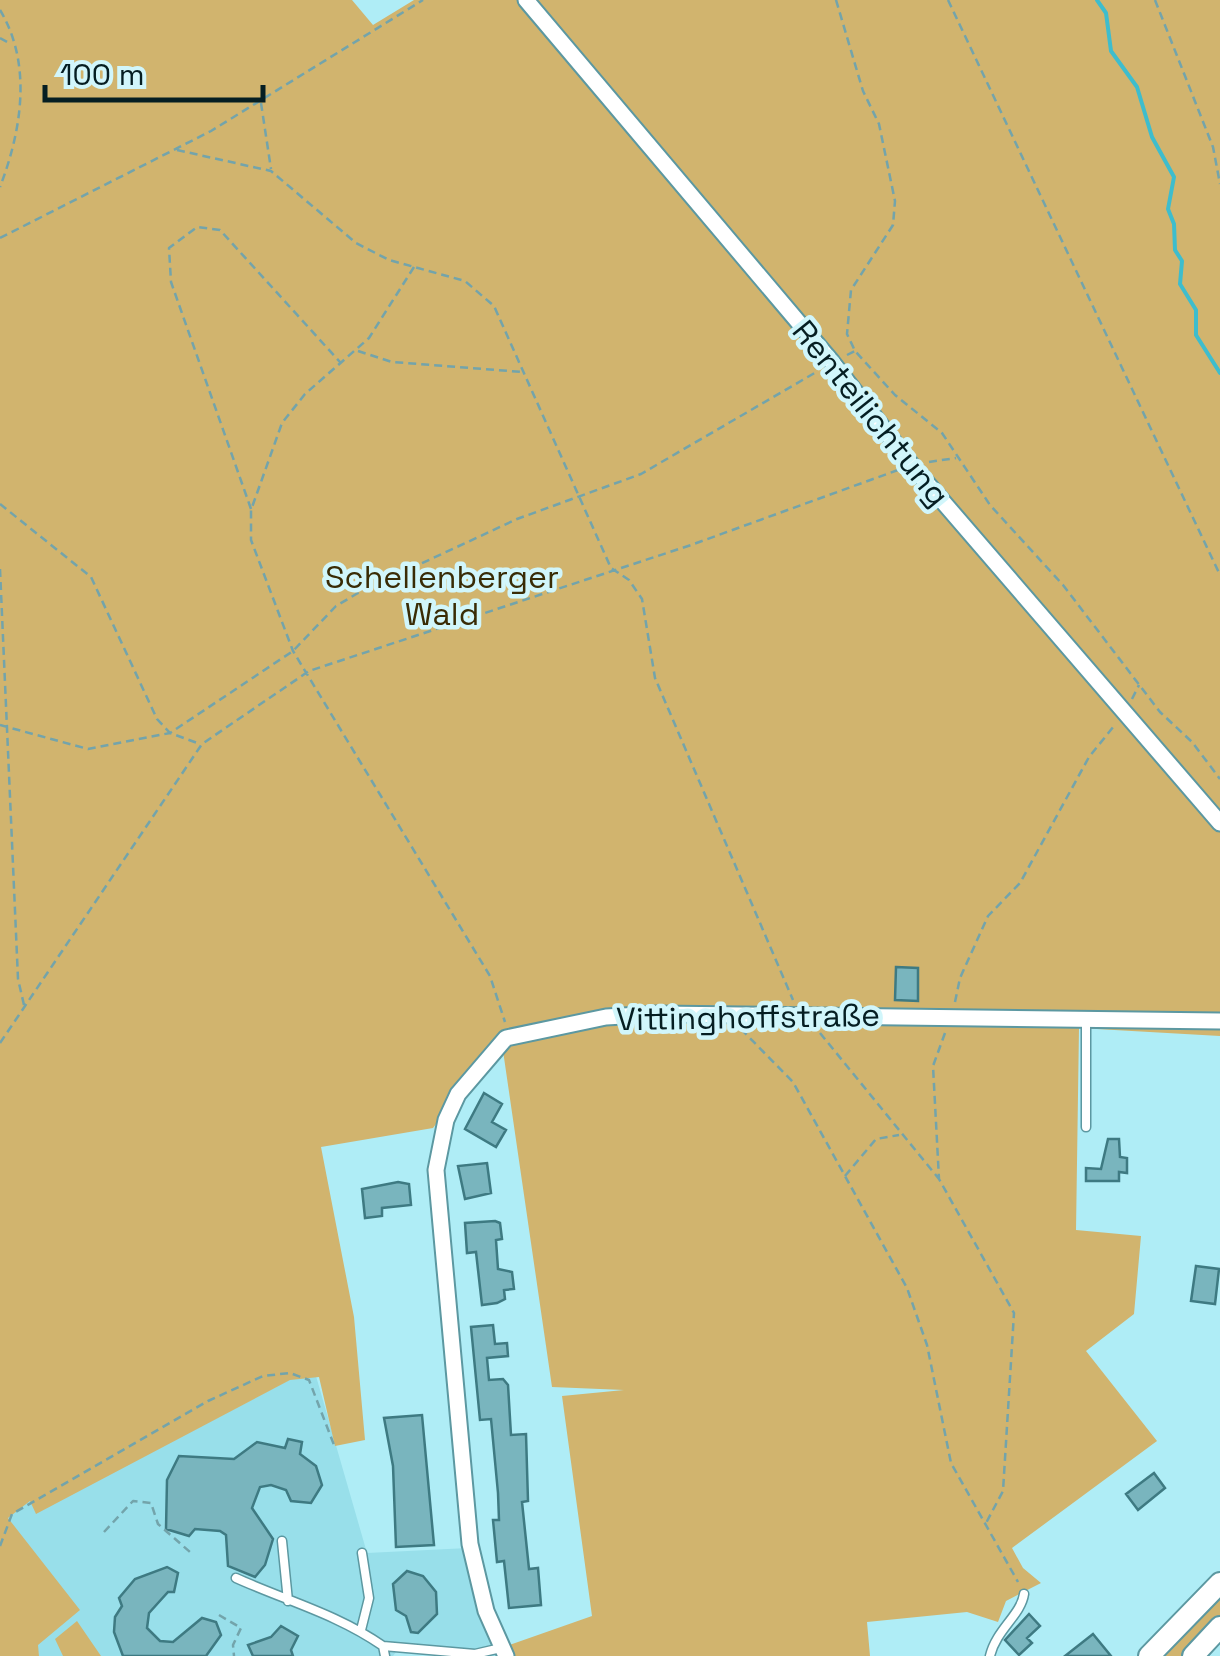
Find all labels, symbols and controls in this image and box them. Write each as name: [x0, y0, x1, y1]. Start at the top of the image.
scale bar: [45, 40, 262, 102]
text: 100 m: [60, 55, 145, 94]
street label: Renteilichtung: [784, 312, 958, 514]
park label: Schellenberger Wald: [325, 557, 559, 634]
street label: Vittinghoffstraße: [616, 995, 880, 1039]

